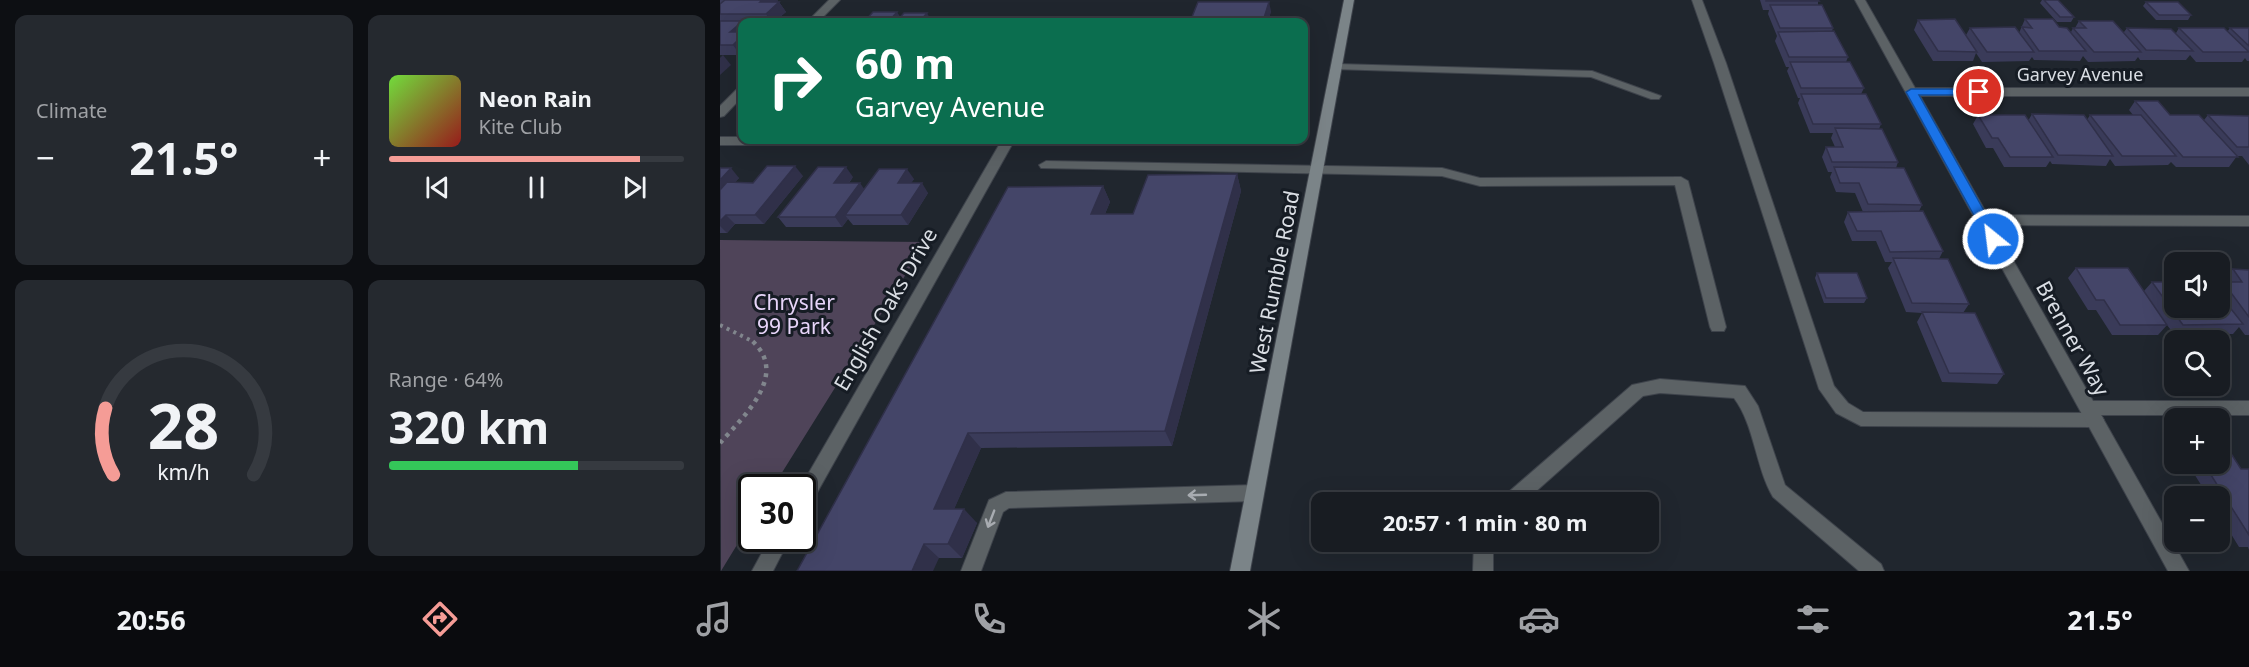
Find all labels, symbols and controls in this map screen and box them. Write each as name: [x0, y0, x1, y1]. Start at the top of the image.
text: 60 m: [855, 34, 955, 91]
icon: right: [756, 42, 834, 120]
street label: Garvey Avenue: [2017, 62, 2143, 86]
pin: [1953, 66, 2004, 117]
icon: arrive: [1962, 75, 1995, 108]
text: Neon Rain: [479, 83, 592, 113]
text: Garvey Avenue: [855, 88, 1045, 125]
text: Climate: [36, 97, 107, 124]
text: Kite Club: [479, 113, 562, 140]
text: 21.5°: [129, 127, 238, 188]
text: −: [36, 135, 55, 180]
text: +: [313, 135, 331, 180]
icon: previous: [421, 171, 454, 204]
icon: pause: [520, 171, 553, 204]
icon: next: [618, 171, 651, 204]
street label: West Rumble Road: [1243, 188, 1305, 376]
position arrow: [1961, 207, 2025, 271]
street label: English Oaks Drive: [827, 222, 943, 396]
map controls: [2164, 252, 2230, 552]
button: sound: [2164, 252, 2230, 318]
street label: Brenner Way: [2030, 276, 2116, 401]
park label: Chrysler 99 Park: [753, 288, 835, 340]
button: search: [2164, 330, 2230, 396]
text: Range · 64%: [389, 366, 503, 393]
text: 28: [148, 382, 219, 467]
text: 320 km: [389, 396, 549, 457]
button: +: [2164, 408, 2230, 474]
text: km/h: [157, 457, 210, 486]
speed limit sign: 30: [738, 474, 816, 552]
button: −: [2164, 486, 2230, 552]
one-way arrow: [1187, 489, 1207, 500]
text: 20:57 · 1 min · 80 m: [1383, 507, 1587, 537]
one-way arrow: [985, 509, 996, 528]
icon: directions: [419, 598, 461, 640]
icon: music: [693, 598, 735, 640]
icon: phone: [968, 598, 1010, 640]
icon: climate: [1243, 598, 1285, 640]
icon: car: [1518, 598, 1560, 640]
icon: filters: [1792, 598, 1834, 640]
text: 20:56: [116, 601, 186, 638]
text: 21.5°: [2067, 601, 2133, 638]

